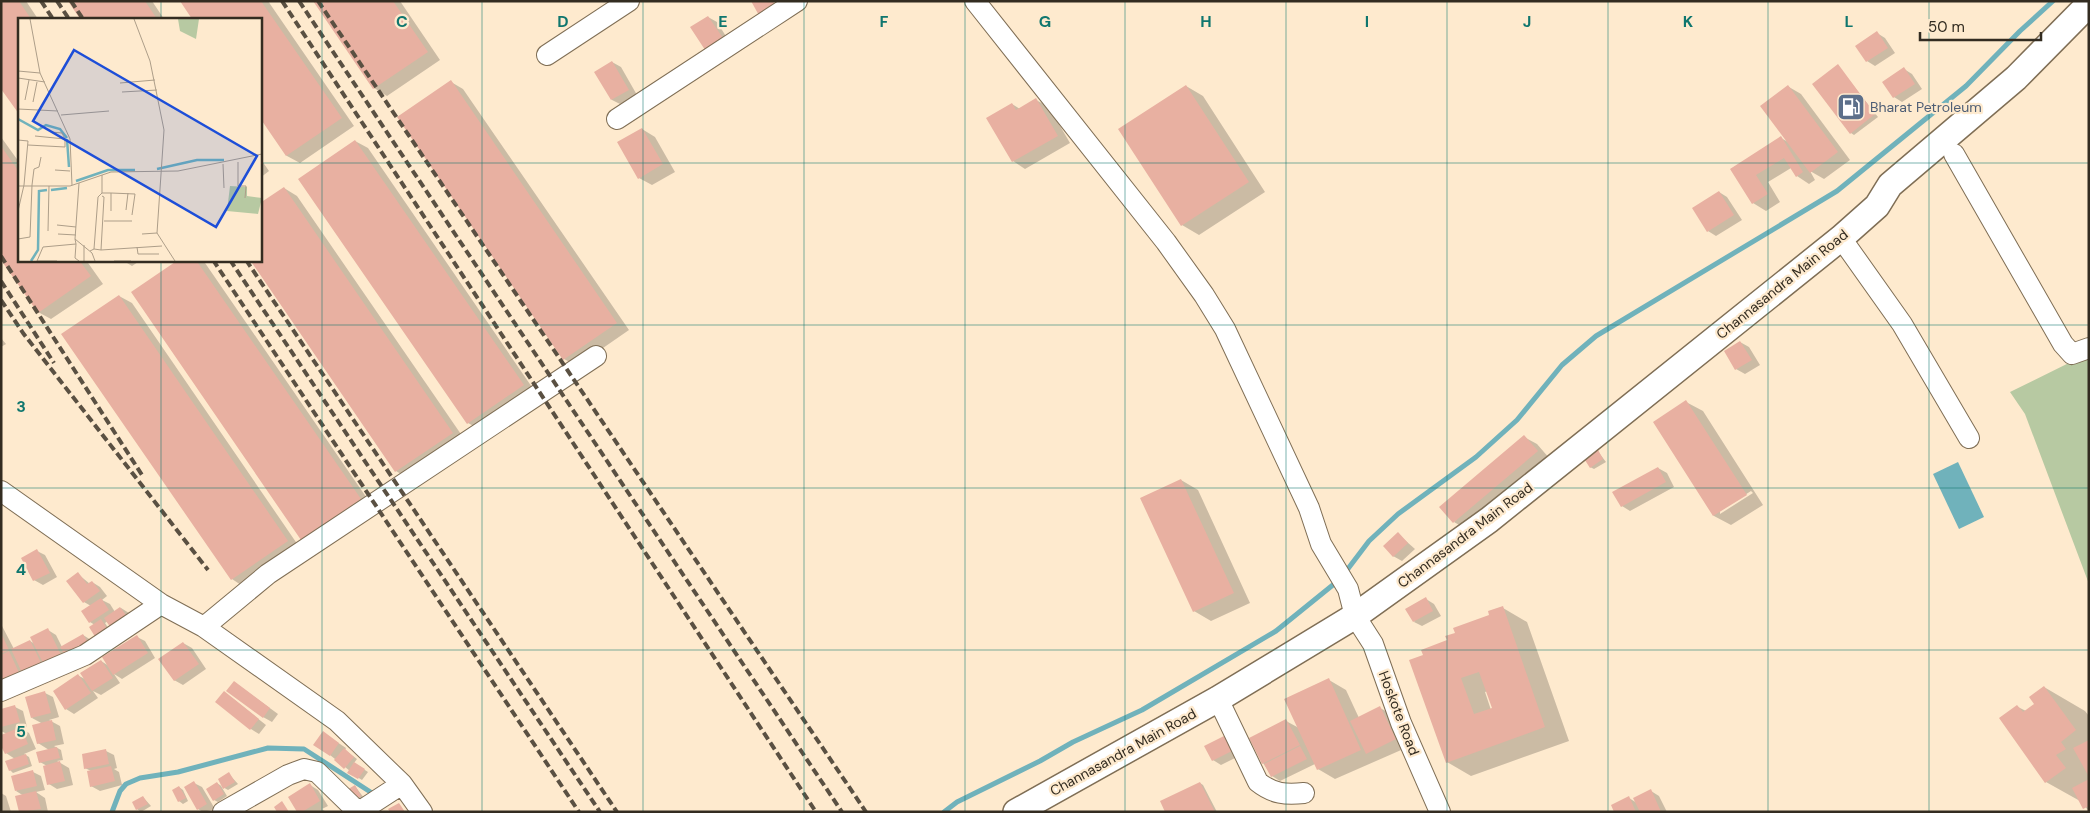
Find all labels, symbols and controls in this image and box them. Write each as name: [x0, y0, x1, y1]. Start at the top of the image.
scale bar: [1920, 10, 2041, 42]
text: C: [396, 11, 408, 32]
text: D: [557, 11, 569, 32]
text: E: [718, 11, 728, 32]
text: F: [880, 11, 889, 32]
text: G: [1039, 11, 1051, 32]
text: H: [1200, 11, 1212, 32]
text: I: [1365, 11, 1369, 32]
text: J: [1523, 11, 1531, 32]
text: K: [1683, 11, 1694, 32]
text: L: [1845, 11, 1854, 32]
text: 50 m: [1928, 17, 1965, 37]
inset map: [18, 18, 261, 261]
fuel station icon: Bharat Petroleum: [1836, 92, 1866, 122]
place label: Bharat Petroleum: [1870, 98, 1982, 116]
street label: Channasandra Main Road: [1712, 225, 1852, 343]
text: 3: [16, 396, 26, 417]
street label: Channasandra Main Road: [1394, 478, 1536, 592]
text: 4: [16, 559, 26, 580]
street label: Hoskote Road: [1375, 668, 1423, 758]
street label: Channasandra Main Road: [1047, 704, 1199, 800]
text: 5: [16, 721, 26, 742]

